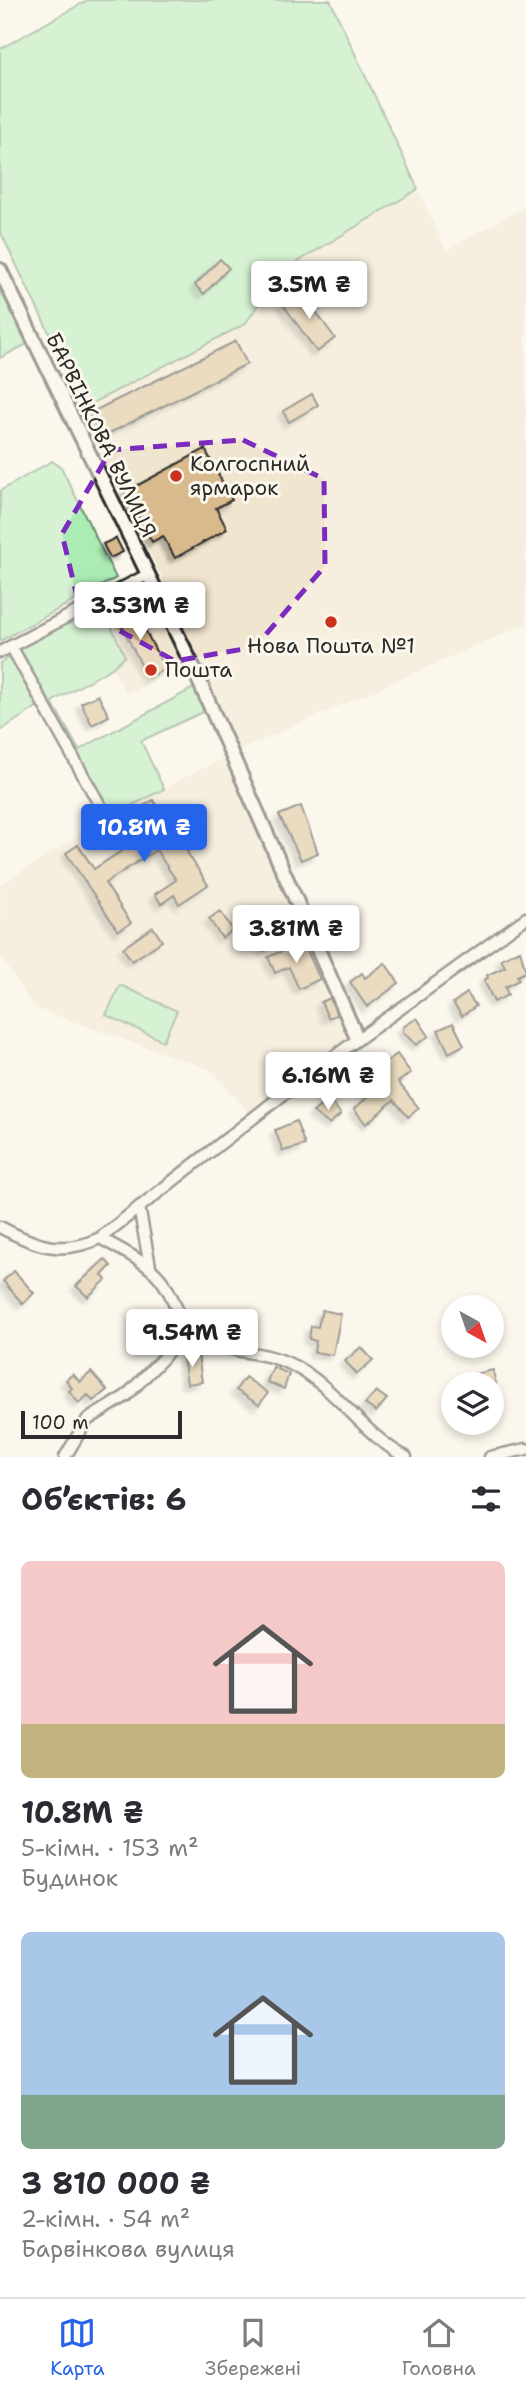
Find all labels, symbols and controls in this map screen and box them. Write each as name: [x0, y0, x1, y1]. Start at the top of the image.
pin: 3.5M ₴: [252, 262, 366, 321]
text: 3.5M ₴: [267, 269, 351, 299]
street label: БАРВІНКОВА ВУЛИЦЯ: [39, 328, 163, 542]
place label: Колгоспний ярмарок: [190, 450, 310, 502]
marker: Колгоспний ярмарок: [168, 468, 184, 484]
pin: 3.53M ₴: [75, 582, 205, 642]
text: 3.53M ₴: [90, 590, 190, 620]
marker: Нова Пошта №1: [323, 614, 339, 630]
place label: Нова Пошта №1: [247, 632, 415, 660]
place label: Пошта: [165, 656, 232, 684]
marker: Пошта: [143, 662, 159, 678]
pin: 10.8M ₴: [79, 804, 209, 864]
text: 10.8M ₴: [97, 812, 191, 842]
pin: 3.81M ₴: [231, 906, 361, 965]
text: 3.81M ₴: [249, 913, 343, 943]
pin: 6.16M ₴: [263, 1052, 393, 1112]
text: 6.16M ₴: [281, 1060, 375, 1090]
north arrow: [441, 1295, 504, 1358]
map controls: [441, 1295, 504, 1435]
pin: 9.54M ₴: [127, 1310, 257, 1369]
text: 9.54M ₴: [142, 1317, 242, 1347]
button: layers: [441, 1372, 504, 1435]
scale bar: [21, 1408, 182, 1440]
text: 100 m: [32, 1410, 89, 1435]
text: Об’єктів: 6: [21, 1479, 187, 1520]
icon: filters: [467, 1480, 505, 1518]
icon: home: [200, 1606, 326, 1732]
text: 10.8M ₴: [21, 1792, 144, 1833]
text: 5-кімн. · 153 m²: [21, 1833, 199, 1863]
text: Будинок: [21, 1863, 118, 1893]
icon: home: [200, 1977, 326, 2103]
text: 3 810 000 ₴: [21, 2163, 210, 2204]
text: 2-кімн. · 54 m²: [21, 2204, 190, 2234]
text: Барвінкова вулиця: [21, 2234, 235, 2264]
tab: Карта: [50, 2314, 105, 2381]
tab: Збережені: [205, 2314, 301, 2381]
tab: Головна: [402, 2314, 476, 2381]

